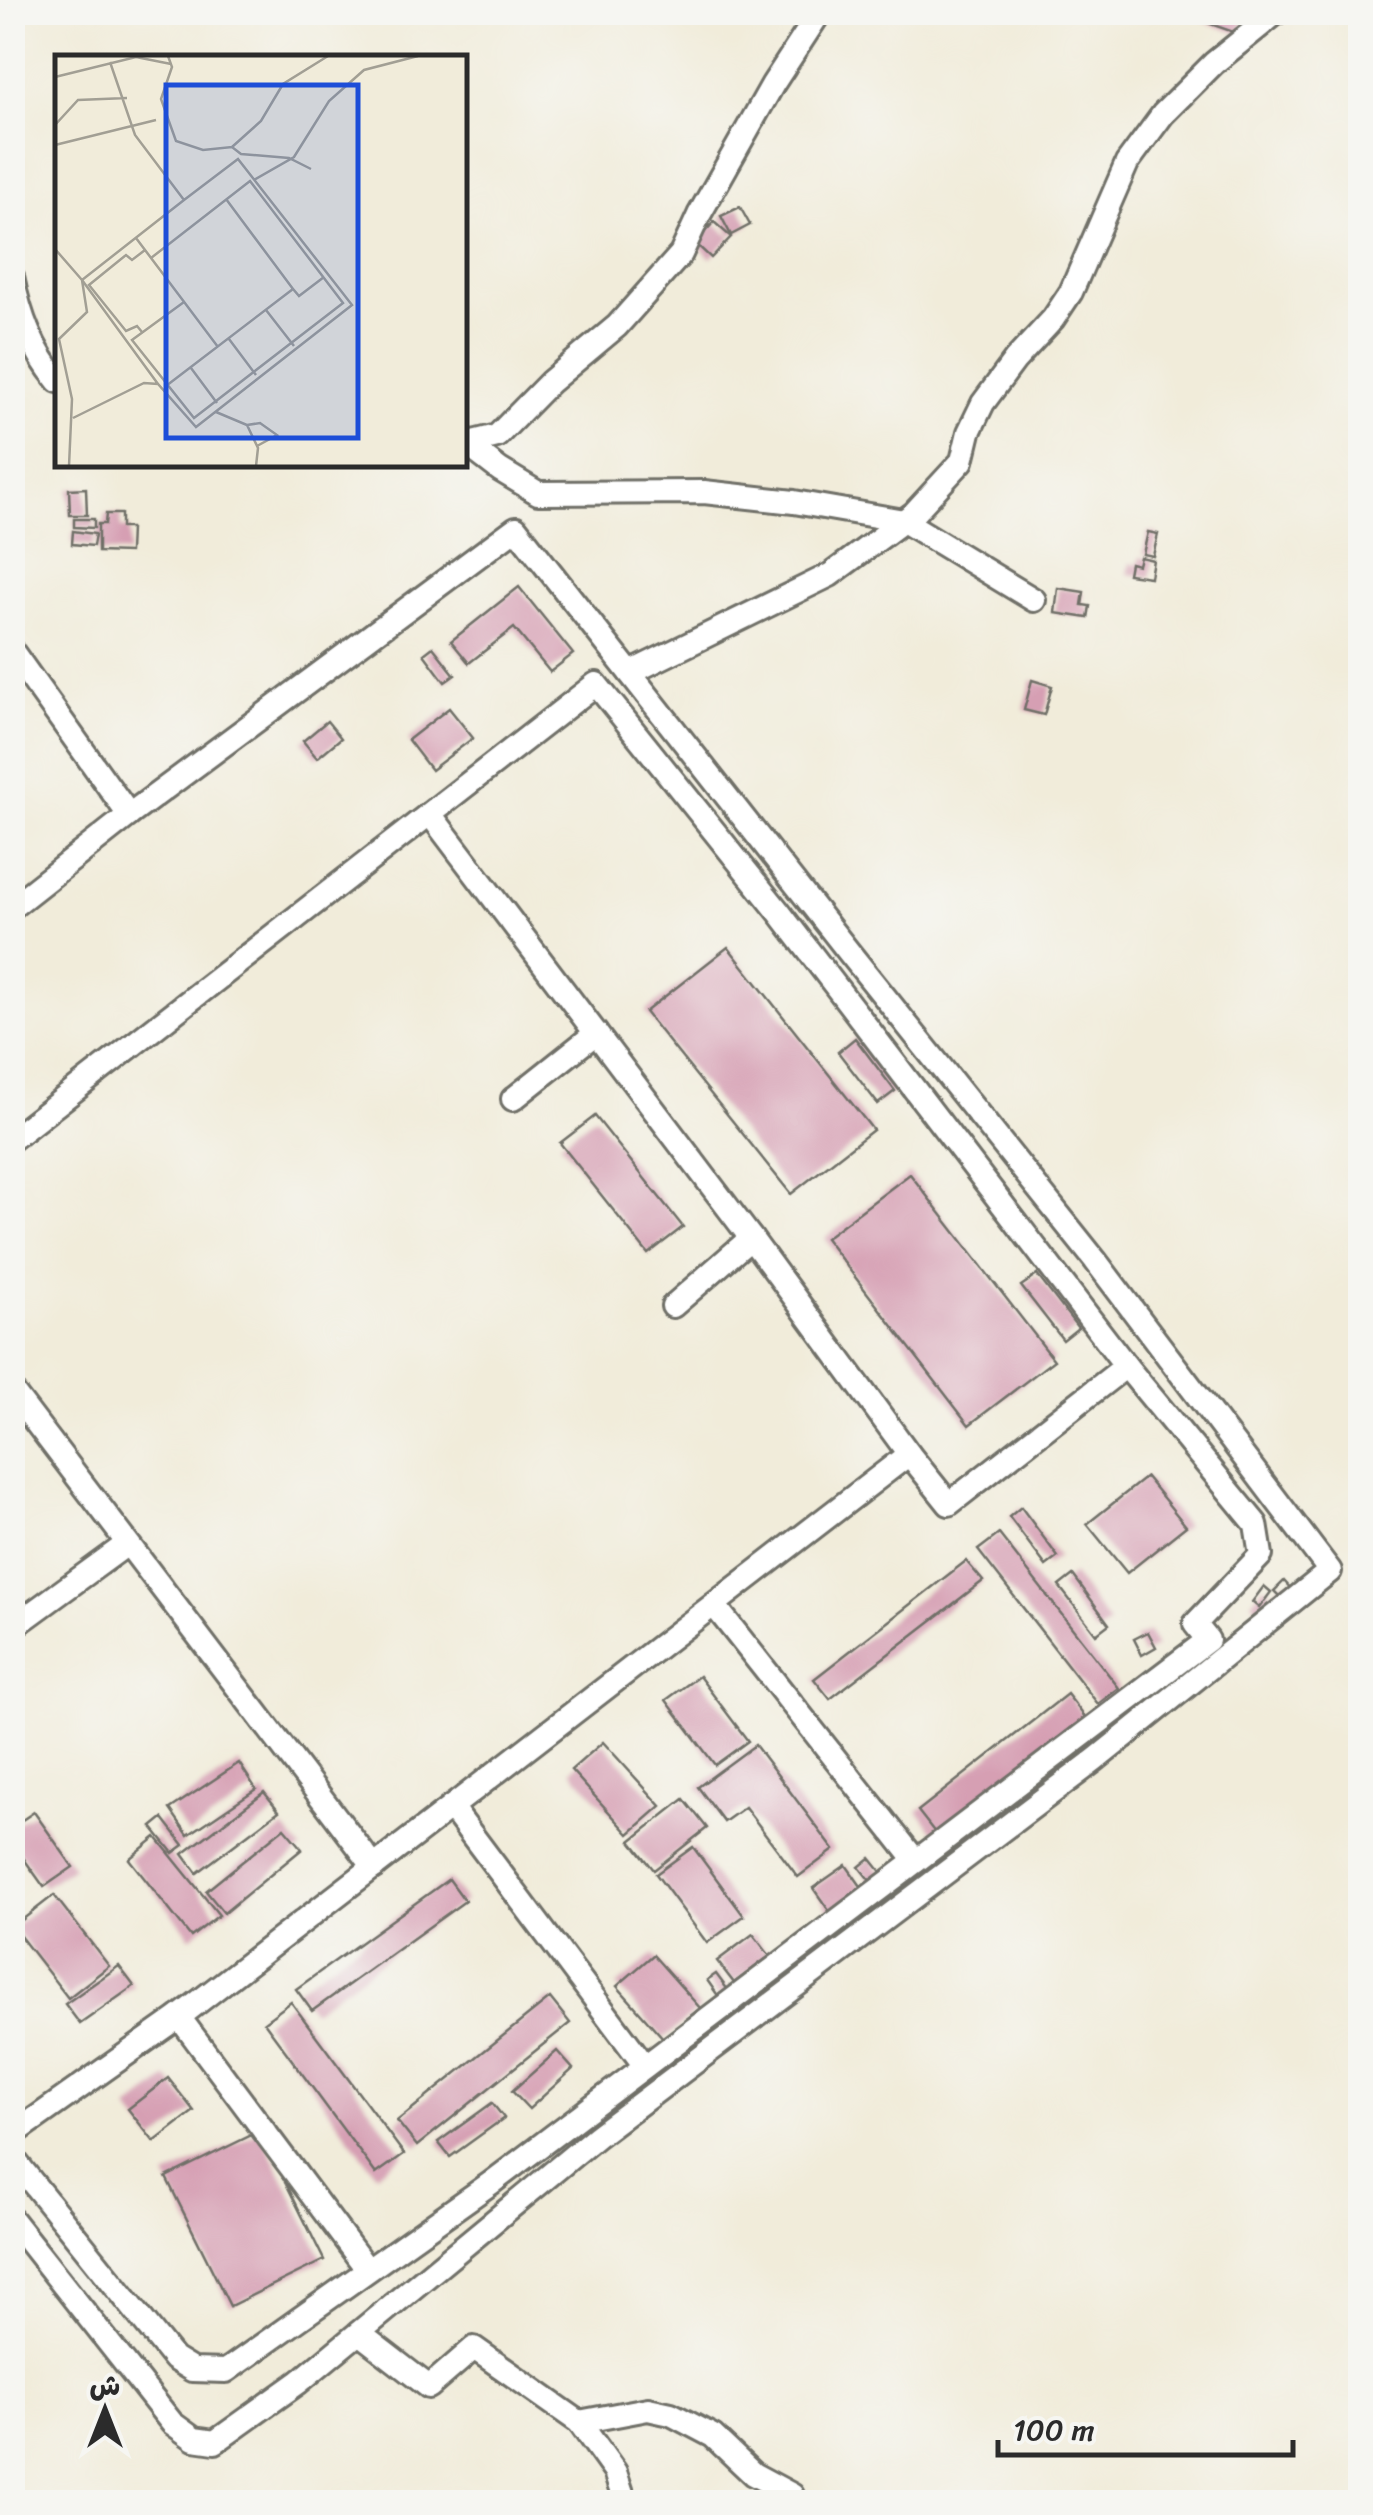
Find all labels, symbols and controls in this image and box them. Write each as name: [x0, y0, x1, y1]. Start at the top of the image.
inset map: [55, 55, 468, 468]
north arrow: [55, 2360, 155, 2460]
text: ش: [90, 2361, 120, 2410]
scale bar: [998, 2395, 1293, 2457]
text: 100 m: [1013, 2403, 1095, 2457]

